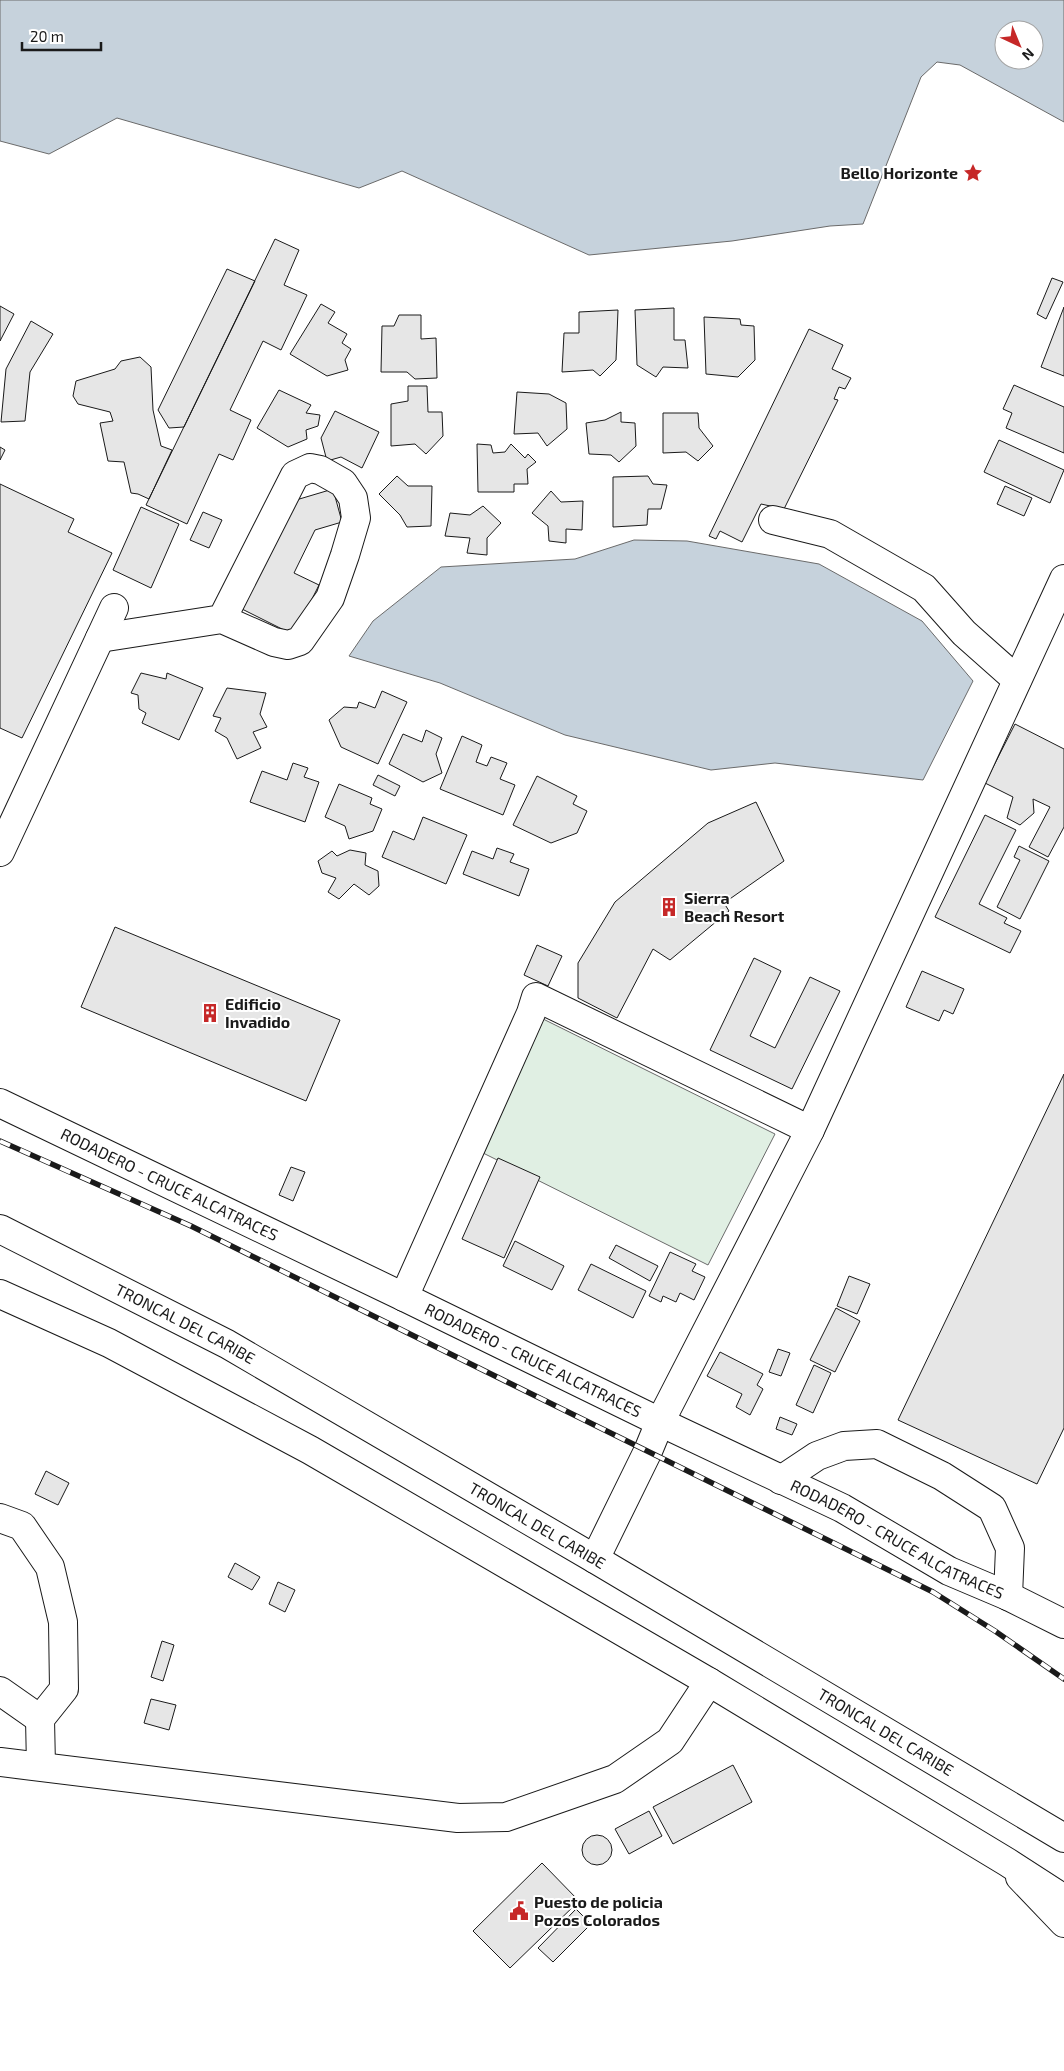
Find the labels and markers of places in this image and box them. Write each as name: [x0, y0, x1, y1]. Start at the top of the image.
place icon: Bello Horizonte: [962, 162, 984, 184]
place label: Bello Horizonte: [841, 163, 958, 182]
place label: Sierra Beach Resort: [684, 888, 785, 925]
building icon: Sierra Beach Resort: [658, 896, 680, 918]
place label: Edificio Invadido: [225, 994, 290, 1031]
building icon: Edificio Invadido: [199, 1002, 221, 1024]
place label: Puesto de policia Pozos Colorados: [534, 1892, 663, 1929]
public building icon: Puesto de policia Pozos Colorados: [508, 1900, 530, 1922]

